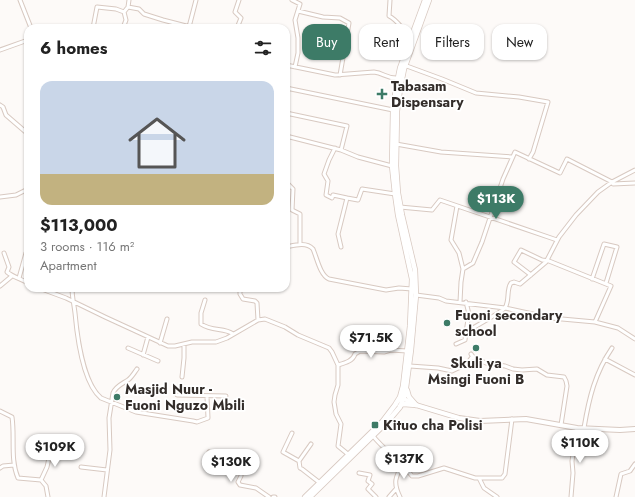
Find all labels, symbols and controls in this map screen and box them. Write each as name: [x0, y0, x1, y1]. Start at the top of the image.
chip: Buy: [302, 24, 351, 60]
chip: Rent: [359, 24, 413, 60]
chip: Filters: [421, 24, 484, 60]
chip: New: [492, 24, 547, 60]
text: 6 homes: [40, 36, 108, 60]
icon: filters: [252, 37, 274, 59]
place label: Tabasam Dispensary: [391, 76, 464, 112]
marker: Tabasam Dispensary: [376, 88, 388, 100]
icon: home: [121, 107, 193, 179]
pin: $113K: [468, 186, 524, 220]
text: $113K: [477, 189, 515, 208]
text: $113,000: [40, 213, 117, 237]
text: 3 rooms · 116 m²: [40, 237, 134, 256]
text: Apartment: [40, 256, 97, 275]
place label: Fuoni secondary school: [455, 305, 563, 341]
marker: Fuoni secondary school: [442, 318, 452, 328]
pin: $71.5K: [338, 325, 404, 359]
text: $71.5K: [349, 328, 393, 347]
marker: Skuli ya Msingi Fuoni B: [471, 343, 481, 353]
place label: Skuli ya Msingi Fuoni B: [428, 353, 524, 389]
place label: Masjid Nuur - Fuoni Nguzo Mbili: [125, 379, 245, 415]
marker: Masjid Nuur - Fuoni Nguzo Mbili: [112, 392, 122, 402]
place label: Kituo cha Polisi: [383, 415, 483, 435]
marker: Kituo cha Polisi: [370, 420, 380, 430]
pin: $110K: [552, 430, 608, 464]
text: $110K: [560, 433, 600, 452]
pin: $109K: [27, 434, 83, 468]
text: $109K: [34, 437, 76, 456]
pin: $137K: [376, 446, 432, 480]
pin: $130K: [203, 449, 259, 483]
text: $137K: [384, 449, 424, 468]
text: $130K: [211, 452, 251, 471]

